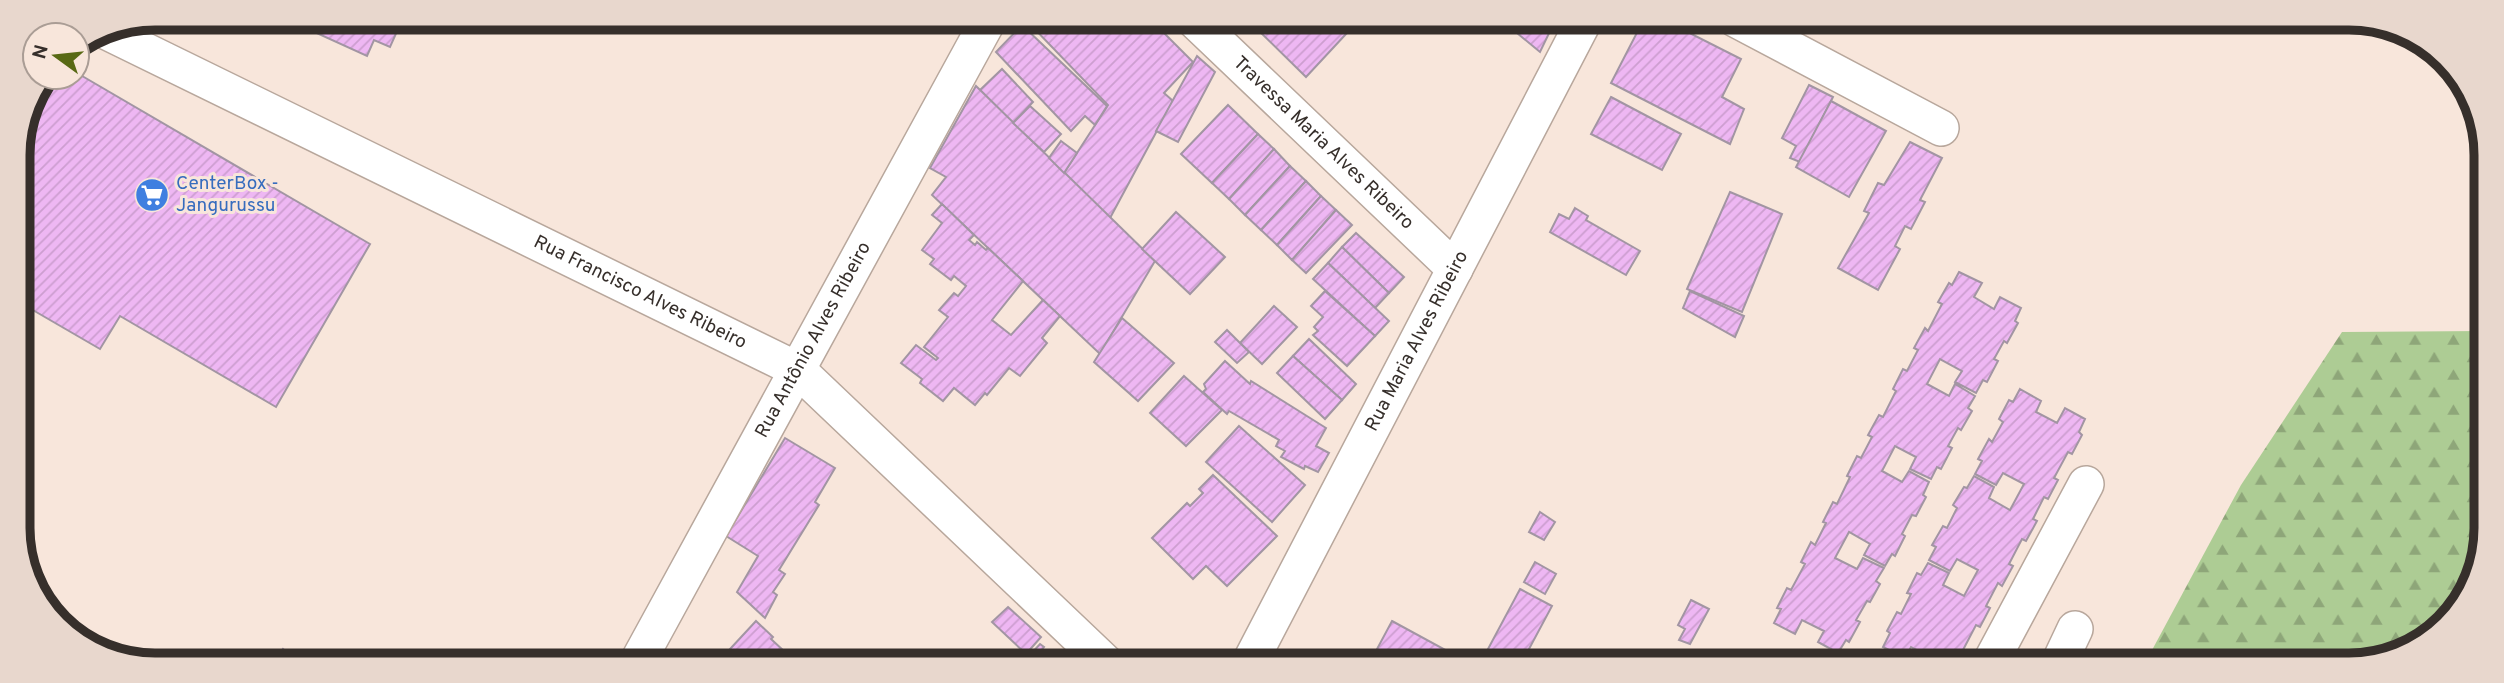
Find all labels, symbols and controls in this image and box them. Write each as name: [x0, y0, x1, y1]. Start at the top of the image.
north arrow: [21, 21, 91, 91]
text: N: [28, 42, 55, 62]
street label: Travessa Maria Alves Ribeiro: [1228, 51, 1419, 235]
place label: CenterBox - Jangurussu: [176, 172, 279, 218]
supermarket icon: CenterBox - Jangurussu: [133, 176, 171, 214]
street label: Rua Francisco Alves Ribeiro: [529, 230, 750, 355]
street label: Rua Antônio Alves Ribeiro: [750, 238, 877, 442]
street label: Rua Maria Alves Ribeiro: [1360, 247, 1474, 436]

